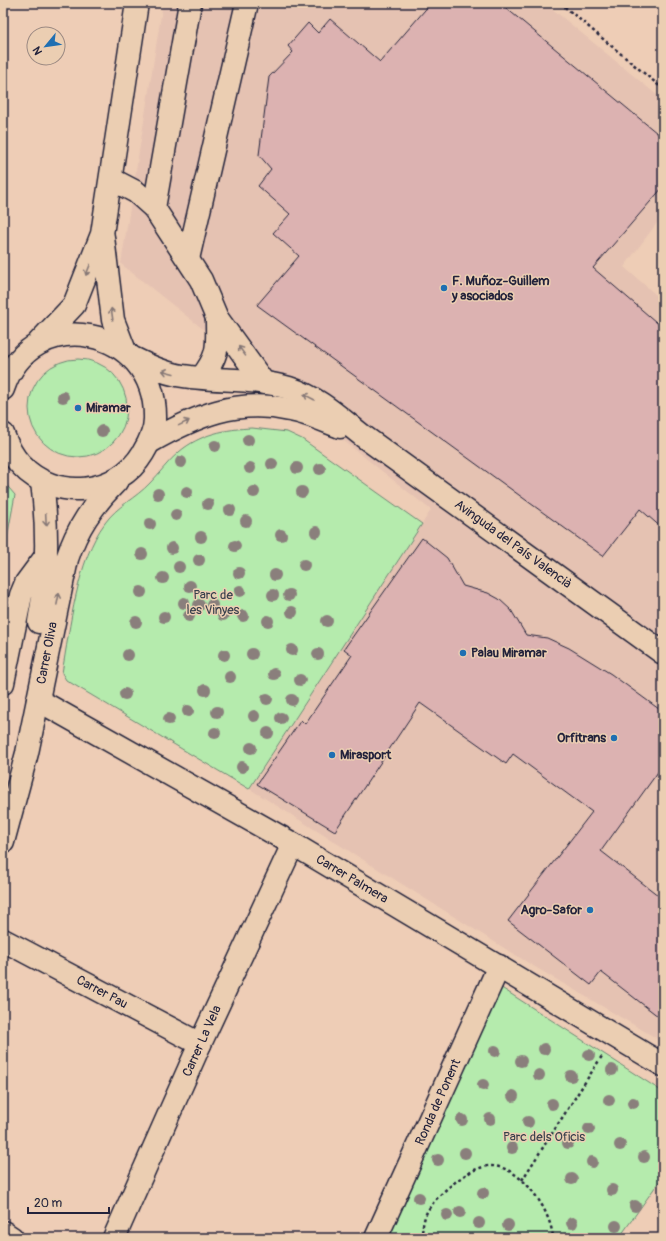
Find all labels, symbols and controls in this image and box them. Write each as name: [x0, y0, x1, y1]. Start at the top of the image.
north arrow: [26, 26, 66, 66]
text: N: [30, 44, 45, 57]
one-way arrow: [84, 264, 91, 276]
place label: F. Muñoz-Guillem y asociados: [451, 273, 550, 304]
marker: F. Muñoz-Guillem y asociados: [439, 283, 449, 293]
one-way arrow: [108, 308, 116, 321]
one-way arrow: [237, 345, 246, 356]
one-way arrow: [162, 368, 175, 376]
one-way arrow: [303, 393, 315, 400]
place label: Miramar: [86, 400, 131, 416]
marker: Miramar: [73, 403, 83, 413]
one-way arrow: [178, 419, 190, 426]
street label: Avinguda del País Valencià: [451, 496, 575, 592]
one-way arrow: [42, 513, 50, 526]
park label: Parc de les Vinyes: [187, 587, 240, 618]
one-way arrow: [54, 593, 62, 606]
street label: Carrer Oliva: [33, 621, 61, 685]
place label: Palau Miramar: [471, 645, 547, 661]
marker: Palau Miramar: [458, 648, 468, 658]
place label: Orfitrans: [557, 730, 606, 746]
marker: Orfitrans: [609, 733, 619, 743]
place label: Mirasport: [340, 747, 392, 763]
marker: Mirasport: [327, 750, 337, 760]
street label: Carrer Palmera: [313, 851, 391, 907]
place label: Agro-Safor: [520, 902, 582, 918]
marker: Agro-Safor: [585, 905, 595, 915]
street label: Carrer Pau: [74, 972, 130, 1012]
street label: Carrer La Vela: [179, 1003, 225, 1079]
street label: Ronda de Ponent: [412, 1056, 464, 1148]
park label: Parc dels Oficis: [503, 1129, 585, 1145]
scale bar: [28, 1189, 109, 1215]
text: 20 m: [34, 1196, 63, 1211]

